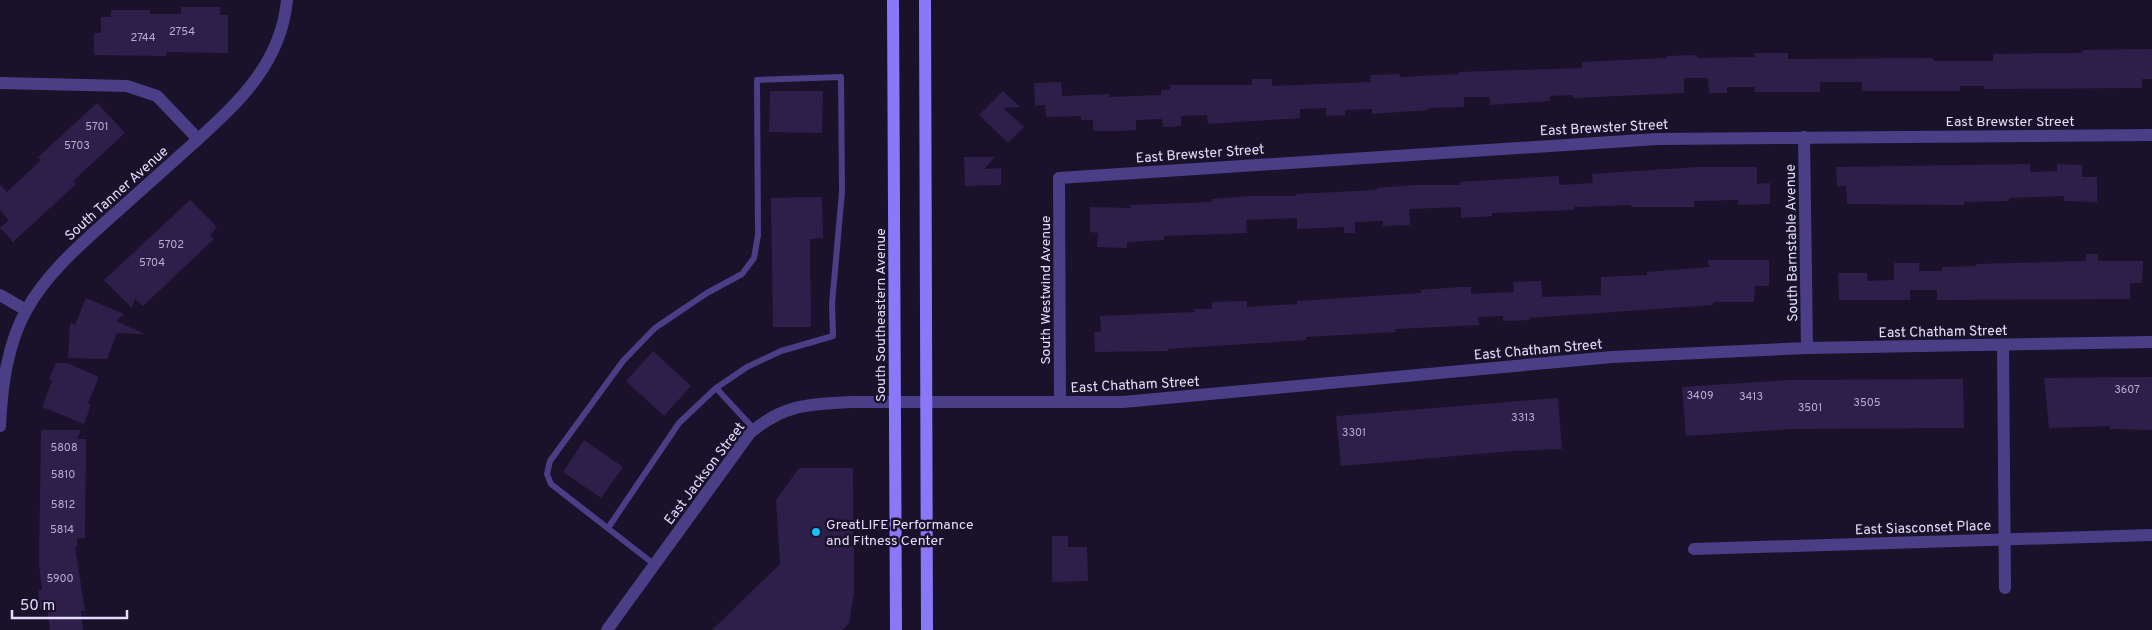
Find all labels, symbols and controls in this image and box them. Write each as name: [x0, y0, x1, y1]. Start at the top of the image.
house number: 2754: [169, 25, 195, 39]
house number: 2744: [131, 31, 156, 45]
street label: East Brewster Street: [1946, 114, 2074, 131]
street label: East Brewster Street: [1539, 117, 1669, 140]
house number: 5701: [85, 120, 109, 134]
house number: 5703: [64, 139, 90, 153]
street label: East Brewster Street: [1135, 142, 1265, 167]
street label: South Tanner Avenue: [62, 143, 172, 245]
street label: South Barnstable Avenue: [1783, 164, 1802, 322]
street label: South Westwind Avenue: [1038, 215, 1055, 365]
street label: South Southeastern Avenue: [873, 228, 890, 402]
house number: 5702: [158, 238, 184, 252]
house number: 5704: [139, 256, 165, 270]
street label: East Chatham Street: [1878, 323, 2008, 342]
street label: East Chatham Street: [1473, 336, 1603, 365]
street label: East Chatham Street: [1070, 374, 1200, 397]
house number: 3607: [2114, 383, 2140, 397]
house number: 3409: [1686, 389, 1714, 403]
house number: 3413: [1739, 390, 1763, 404]
house number: 3505: [1853, 396, 1881, 410]
house number: 3501: [1798, 401, 1822, 415]
house number: 3313: [1511, 411, 1535, 425]
street label: East Jackson Street: [661, 419, 749, 529]
house number: 3301: [1342, 426, 1366, 440]
house number: 5808: [50, 441, 78, 455]
house number: 5810: [51, 468, 75, 482]
house number: 5812: [51, 498, 75, 512]
place label: GreatLIFE Performance and Fitness Center: [826, 517, 974, 550]
street label: East Siasconset Place: [1855, 518, 1991, 539]
house number: 5814: [50, 523, 74, 537]
marker: GreatLIFE Performance and Fitness Center: [810, 526, 822, 538]
house number: 5900: [46, 572, 74, 586]
scale bar: [12, 588, 128, 620]
text: 50 m: [20, 597, 55, 616]

